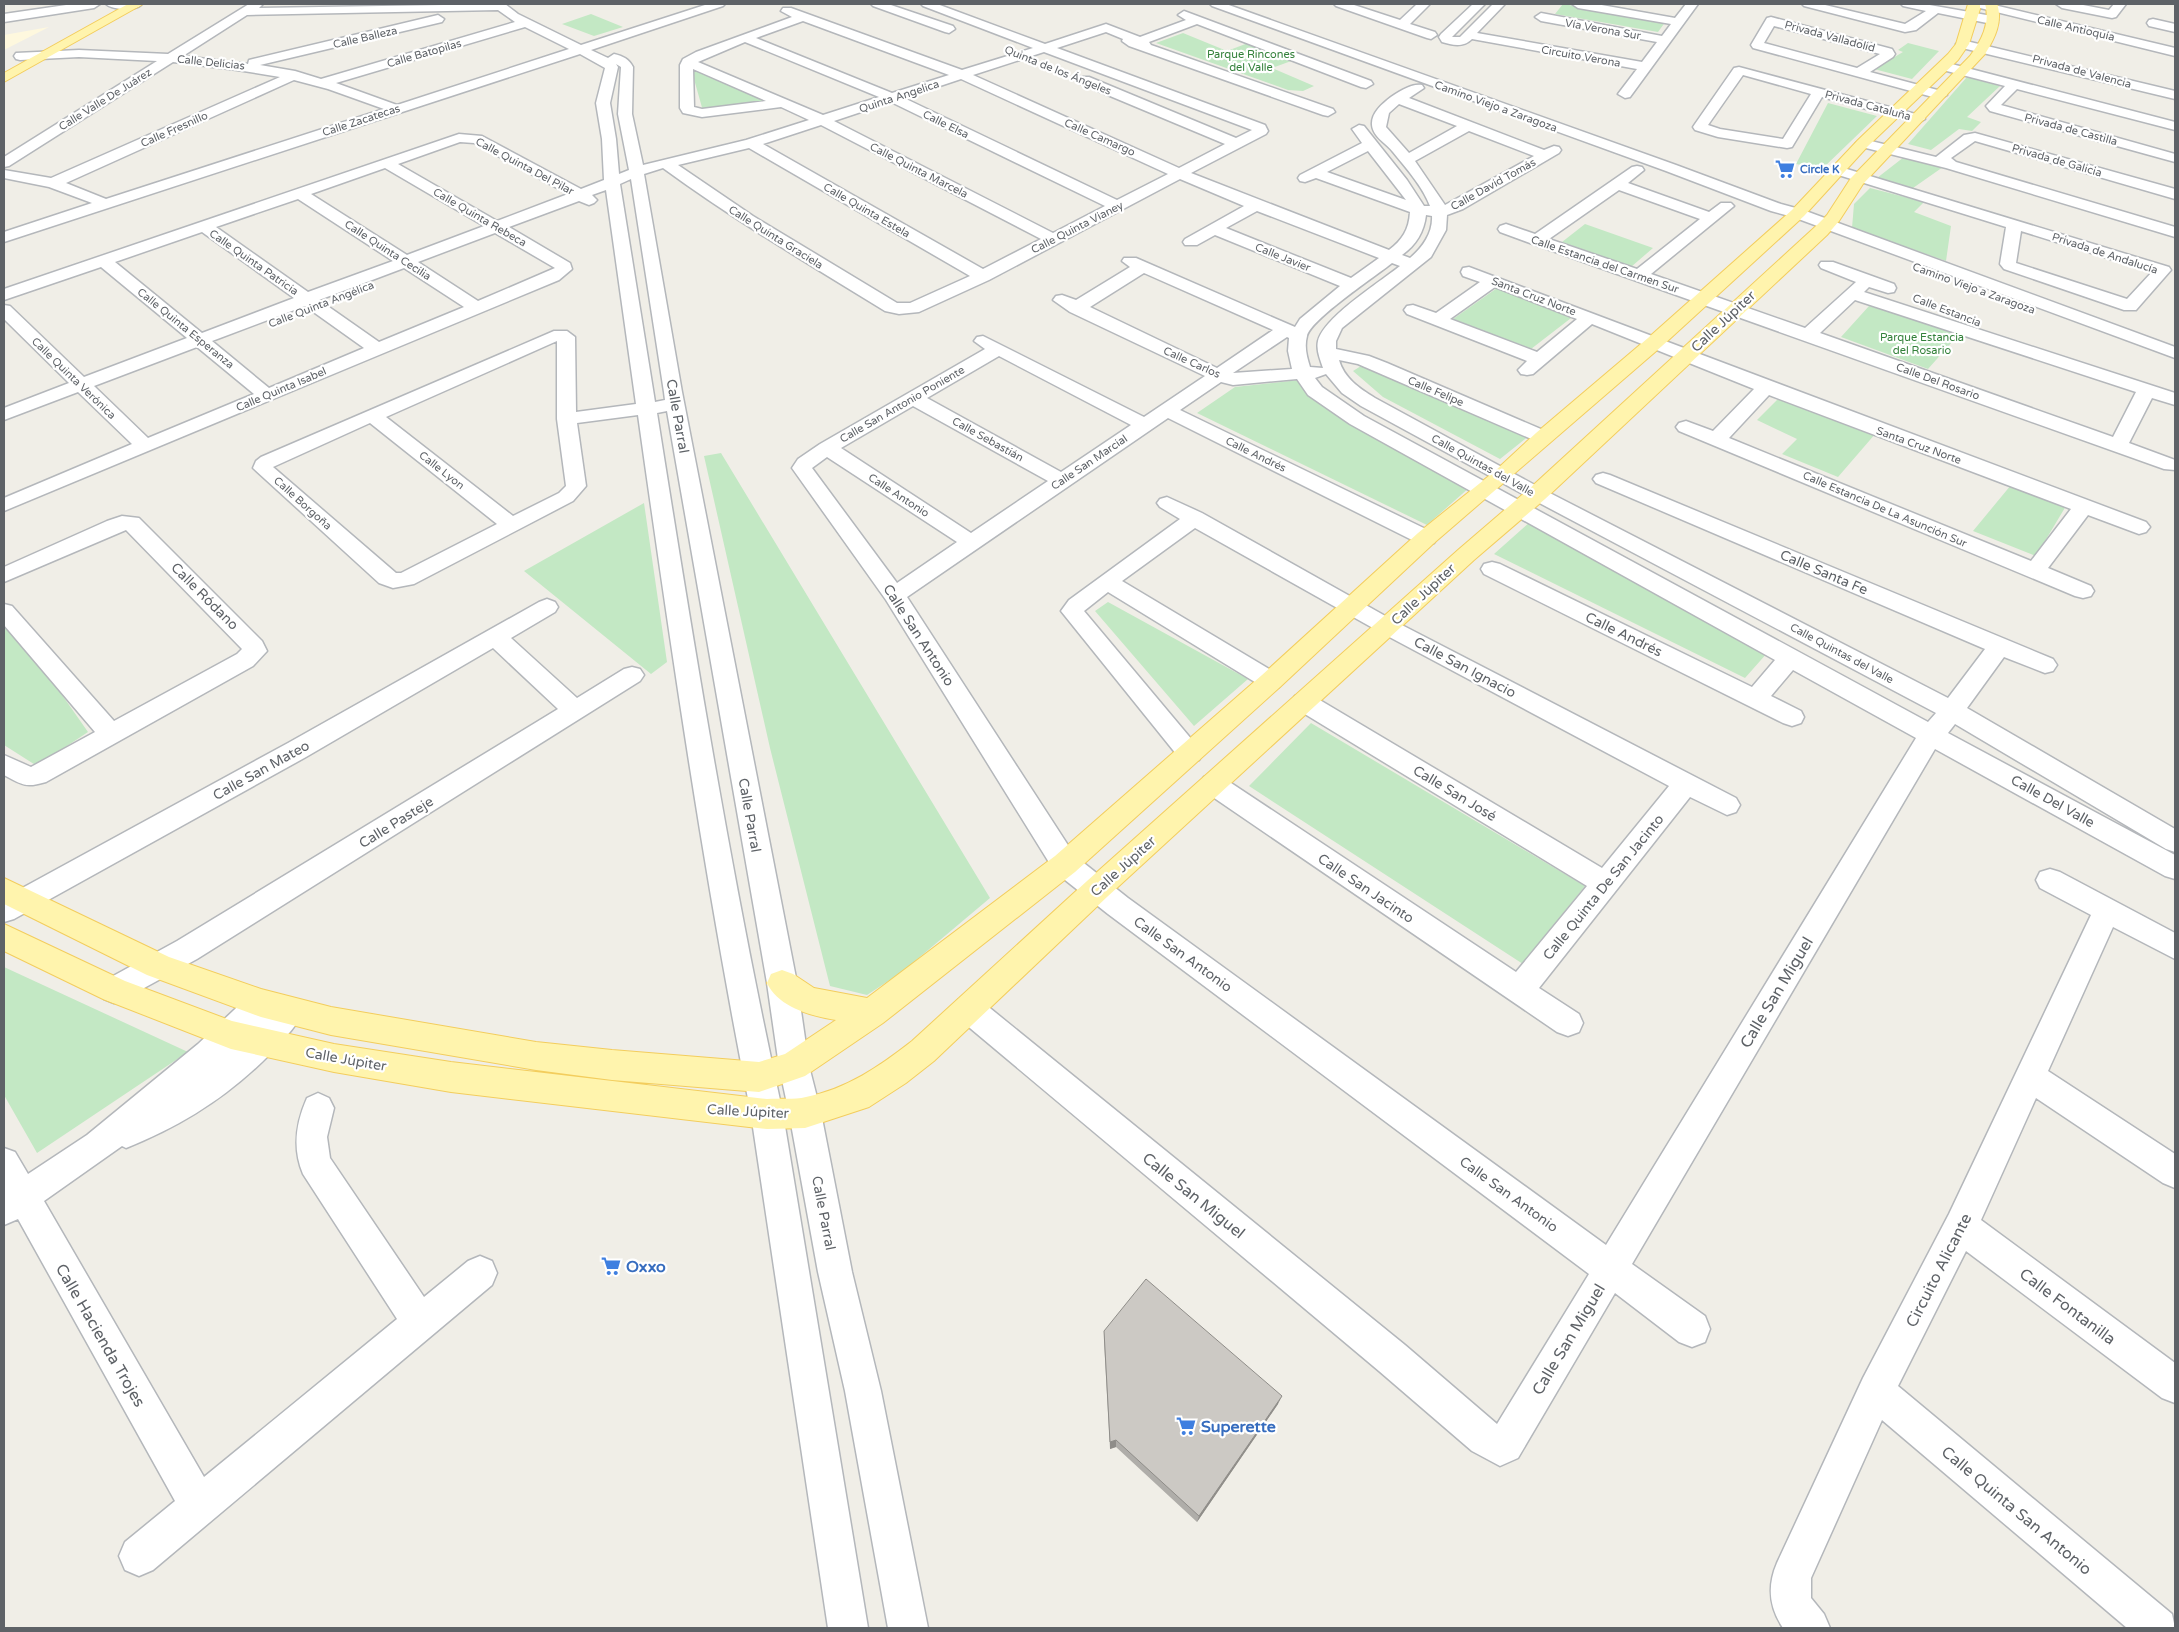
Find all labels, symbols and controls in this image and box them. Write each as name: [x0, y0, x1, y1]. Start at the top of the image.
street label: Calle Antioquía: [2036, 13, 2116, 44]
street label: Vía Verona Sur: [1564, 16, 1643, 43]
street label: Privada Valladolid: [1783, 18, 1877, 55]
street label: Calle Balleza: [332, 24, 399, 51]
street label: Calle Batopilas: [385, 37, 463, 70]
street label: Quinta de los Ángeles: [1003, 42, 1113, 98]
street label: Circuito Verona: [1540, 43, 1622, 70]
park label: Parque Rincones del Valle: [1207, 48, 1295, 74]
street label: Calle Delicias: [176, 52, 246, 73]
street label: Privada de Valencia: [2031, 52, 2133, 91]
street label: Calle Valle De Juárez: [56, 65, 155, 133]
street label: Quinta Angelica: [857, 77, 941, 116]
street label: Camino Viejo a Zaragoza: [1433, 78, 1559, 135]
street label: Privada Cataluña: [1823, 88, 1912, 123]
street label: Calle Zacatecas: [321, 102, 402, 139]
street label: Calle Elsa: [921, 108, 971, 141]
street label: Calle Fresnillo: [139, 109, 210, 150]
street label: Privada de Castilla: [2023, 111, 2119, 148]
street label: Calle Camargo: [1062, 116, 1138, 159]
street label: Calle Quinta Del Pilar: [473, 135, 577, 198]
street label: Calle Quinta Marcela: [868, 140, 970, 201]
street label: Privada de Galicia: [2010, 141, 2103, 180]
street label: Calle David Tomás: [1448, 156, 1538, 213]
supermarket icon: Circle K: [1774, 158, 1796, 180]
place label: Circle K: [1800, 163, 1840, 176]
street label: Calle Quinta Estela: [821, 180, 912, 241]
street label: Calle Quinta Rebeca: [431, 185, 529, 250]
street label: Calle Quinta Vianey: [1029, 199, 1126, 256]
street label: Calle Quinta Graciela: [726, 203, 825, 272]
street label: Calle Quinta Cecilia: [342, 218, 433, 283]
street label: Calle Quinta Patricia: [207, 227, 301, 298]
street label: Privada de Andalucía: [2050, 230, 2159, 277]
street label: Calle Estancia del Carmen Sur: [1529, 233, 1681, 296]
street label: Calle Javier: [1253, 240, 1313, 275]
street label: Camino Viejo a Zaragoza: [1911, 260, 2037, 317]
street label: Santa Cruz Norte: [1490, 274, 1578, 319]
street label: Calle Quinta Angélica: [267, 278, 376, 331]
street label: Calle Quinta Esperanza: [135, 285, 237, 371]
street label: Calle Júpiter: [1688, 287, 1760, 356]
street label: Calle Estancia: [1911, 291, 1983, 330]
park label: Parque Estancia del Rosario: [1880, 331, 1964, 357]
street label: Calle Quinta Verónica: [29, 335, 118, 422]
street label: Calle Carlos: [1161, 344, 1222, 381]
street label: Calle Del Rosario: [1894, 360, 1982, 403]
street label: Calle San Antonio Poniente: [838, 363, 967, 446]
street label: Calle Quinta Isabel: [234, 365, 328, 414]
street label: Calle Felipe: [1406, 374, 1466, 409]
street label: Calle Parral: [663, 378, 692, 455]
street label: Calle Sebastián: [950, 414, 1026, 464]
street label: Santa Cruz Norte: [1875, 424, 1963, 467]
street label: Calle San Marcial: [1049, 432, 1130, 493]
street label: Calle Quintas del Valle: [1429, 432, 1536, 499]
street label: Calle Andrés: [1223, 434, 1288, 475]
street label: Calle Lyon: [416, 449, 467, 492]
street label: Calle Estancia De La Asunción Sur: [1801, 469, 1970, 550]
street label: Calle Antonio: [866, 471, 932, 520]
street label: Calle Borgoña: [271, 474, 334, 533]
street label: Calle Santa Fe: [1777, 546, 1870, 599]
street label: Calle Ródano: [167, 559, 242, 634]
street label: Calle Júpiter: [1388, 560, 1460, 629]
street label: Calle San Antonio: [879, 581, 958, 689]
street label: Calle Andrés: [1582, 608, 1665, 661]
street label: Calle Quintas del Valle: [1788, 621, 1896, 686]
street label: Calle San Ignacio: [1411, 633, 1519, 702]
street label: Calle San Mateo: [210, 737, 312, 804]
street label: Calle San José: [1410, 762, 1500, 825]
street label: Calle Del Valle: [2008, 771, 2098, 831]
street label: Calle Parral: [735, 777, 764, 854]
street label: Calle Pasteje: [356, 793, 437, 852]
street label: Calle Quinta De San Jacinto: [1539, 811, 1667, 964]
street label: Calle Júpiter: [1087, 832, 1160, 900]
street label: Calle San Jacinto: [1314, 850, 1417, 927]
street label: Calle San Antonio: [1130, 913, 1235, 996]
street label: Calle San Miguel: [1736, 933, 1818, 1052]
street label: Calle Júpiter: [304, 1044, 388, 1075]
street label: Calle Júpiter: [707, 1101, 790, 1122]
street label: Calle San Miguel: [1138, 1148, 1249, 1243]
street label: Calle San Antonio: [1456, 1153, 1561, 1236]
street label: Calle Parral: [808, 1175, 839, 1252]
street label: Circuito Alicante: [1902, 1210, 1976, 1331]
supermarket icon: Oxxo: [600, 1255, 622, 1277]
place label: Oxxo: [626, 1257, 666, 1277]
street label: Calle Hacienda Trojes: [51, 1260, 149, 1411]
street label: Calle Fontanilla: [2015, 1264, 2120, 1350]
street label: Calle San Miguel: [1528, 1280, 1610, 1399]
supermarket icon: Superette: [1175, 1415, 1197, 1437]
place label: Superette: [1201, 1417, 1276, 1437]
street label: Calle Quinta San Antonio: [1937, 1442, 2096, 1580]

